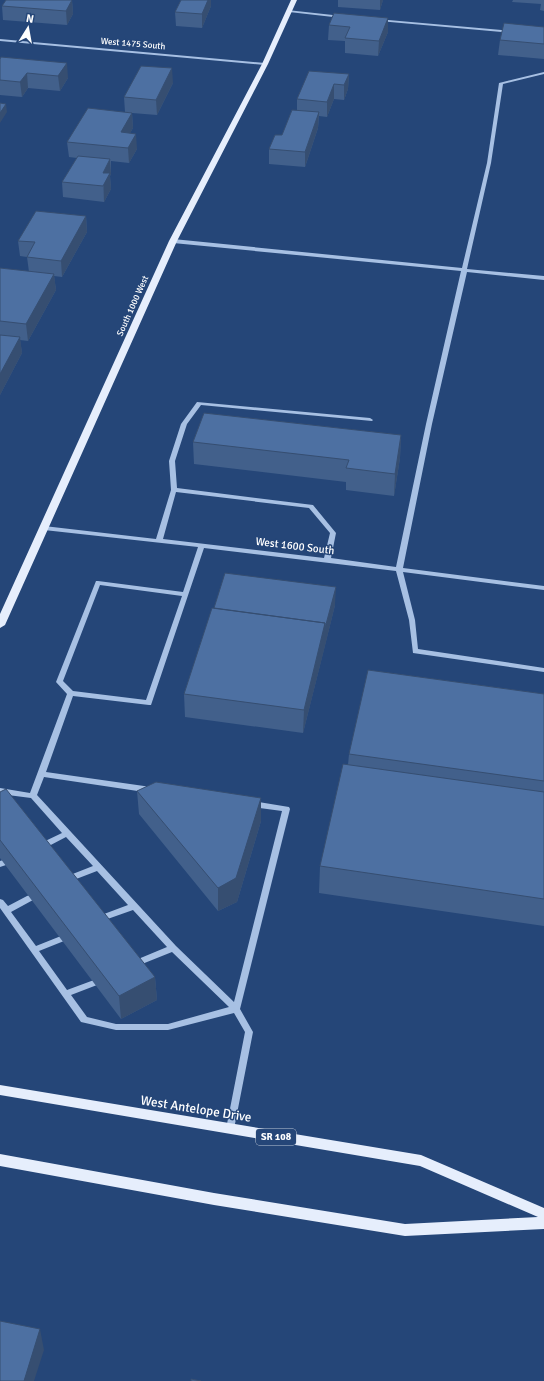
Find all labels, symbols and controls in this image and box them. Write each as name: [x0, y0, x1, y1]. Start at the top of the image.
north arrow: [8, 8, 48, 48]
text: N: [25, 12, 35, 26]
street label: West 1475 South: [100, 36, 166, 52]
street label: South 1000 West: [115, 274, 151, 338]
street label: West 1600 South: [255, 535, 335, 557]
street label: West Antelope Drive: [139, 1092, 253, 1126]
road number: SR 108: [256, 1129, 296, 1145]

